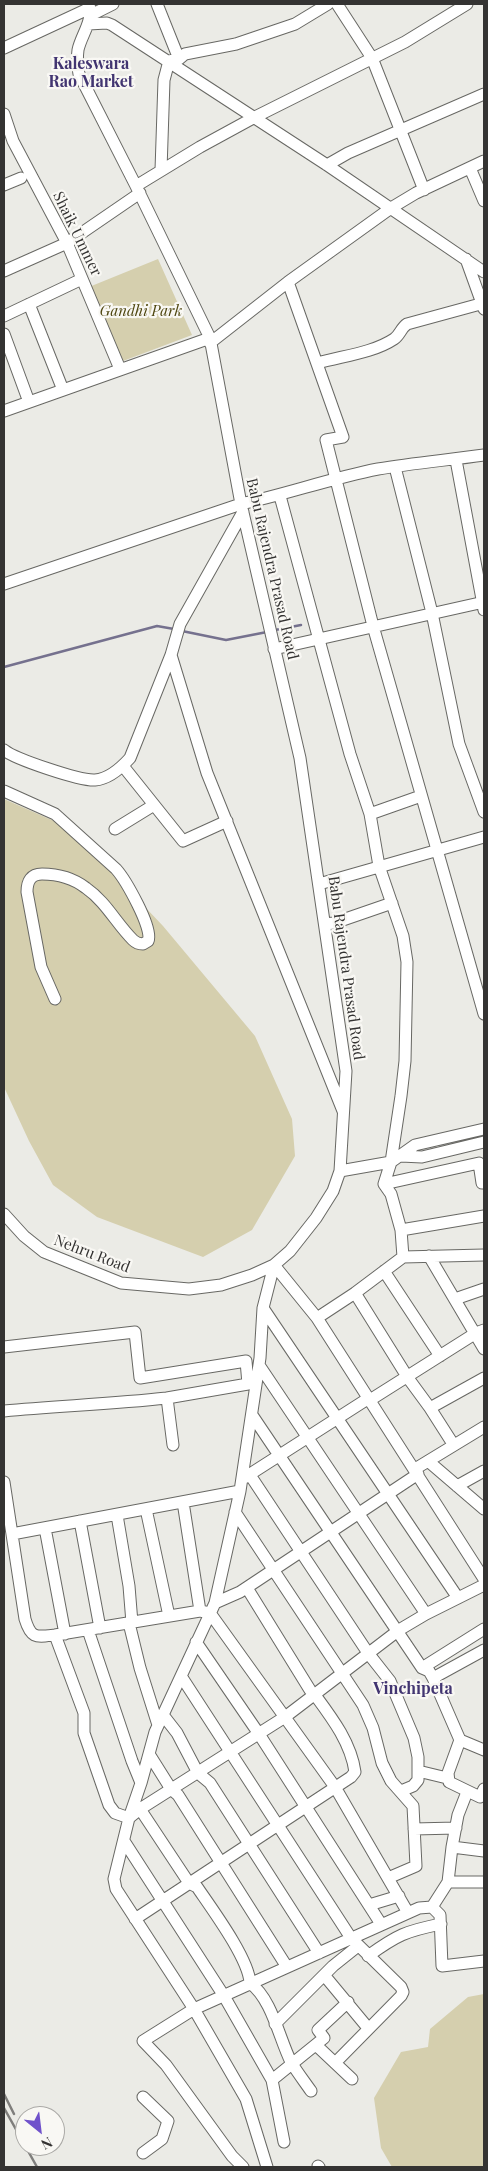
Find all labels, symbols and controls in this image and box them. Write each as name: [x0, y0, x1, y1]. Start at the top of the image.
district label: Kaleswara Rao Market: [49, 54, 133, 92]
street label: Shaik Ummer: [49, 189, 105, 279]
park label: Gandhi Park: [100, 302, 182, 320]
street label: Babu Rajendra Prasad Road: [242, 476, 302, 662]
street label: Babu Rajendra Prasad Road: [324, 875, 368, 1061]
street label: Nehru Road: [51, 1231, 133, 1277]
district label: Vinchipeta: [373, 1679, 453, 1699]
north arrow: [15, 2106, 65, 2156]
text: N: [38, 2133, 56, 2154]

